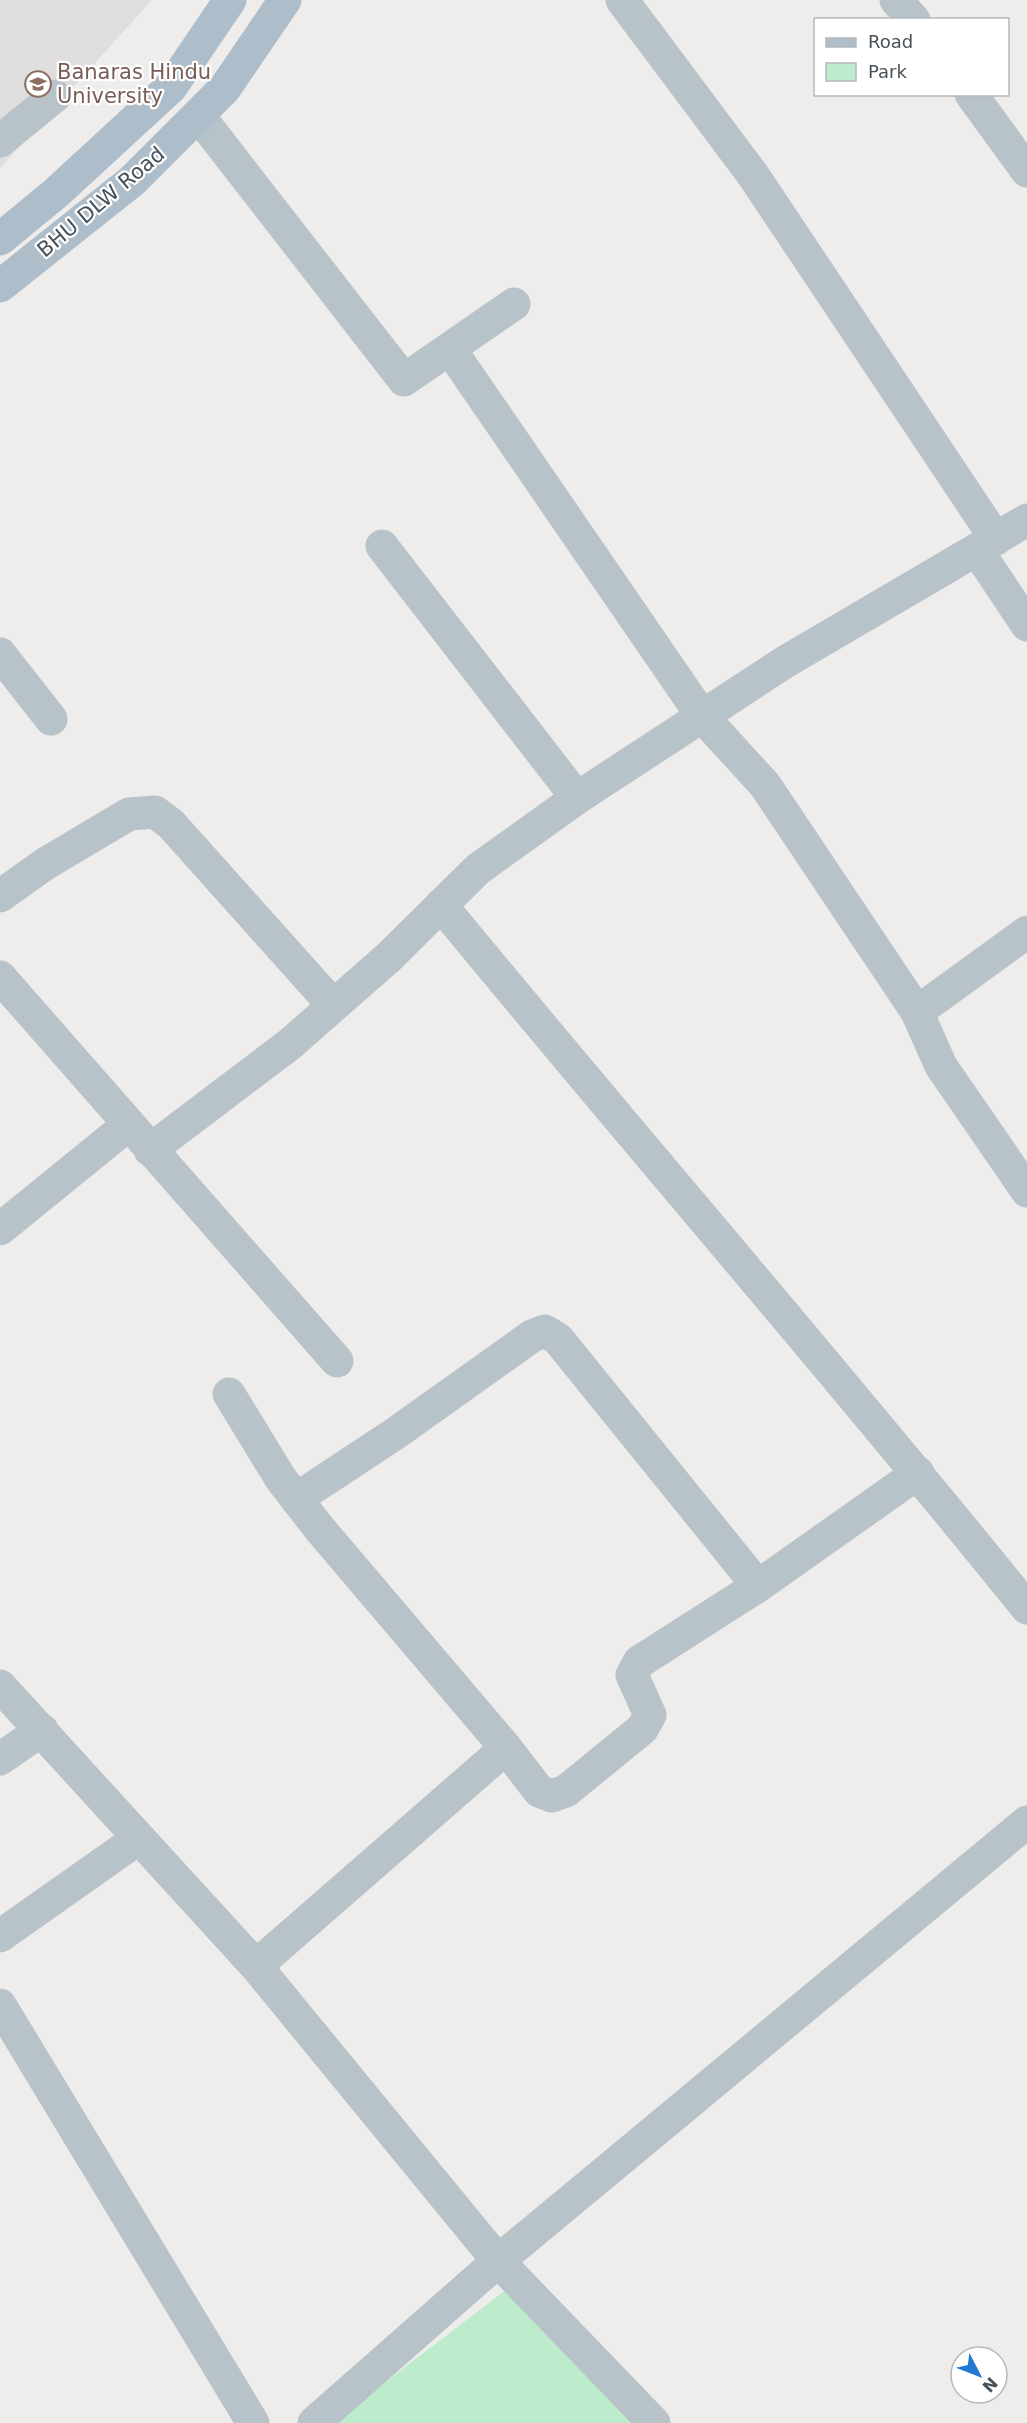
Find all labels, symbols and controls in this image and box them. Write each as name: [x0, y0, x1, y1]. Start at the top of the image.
legend: [814, 18, 1009, 96]
text: Road: [868, 31, 913, 52]
place label: Banaras Hindu University: [57, 60, 211, 108]
text: Park: [868, 61, 907, 82]
school or university icon: Banaras Hindu University: [23, 69, 53, 99]
street label: BHU DLW Road: [33, 142, 169, 262]
north arrow: [949, 2345, 1009, 2405]
text: N: [978, 2373, 1001, 2396]

